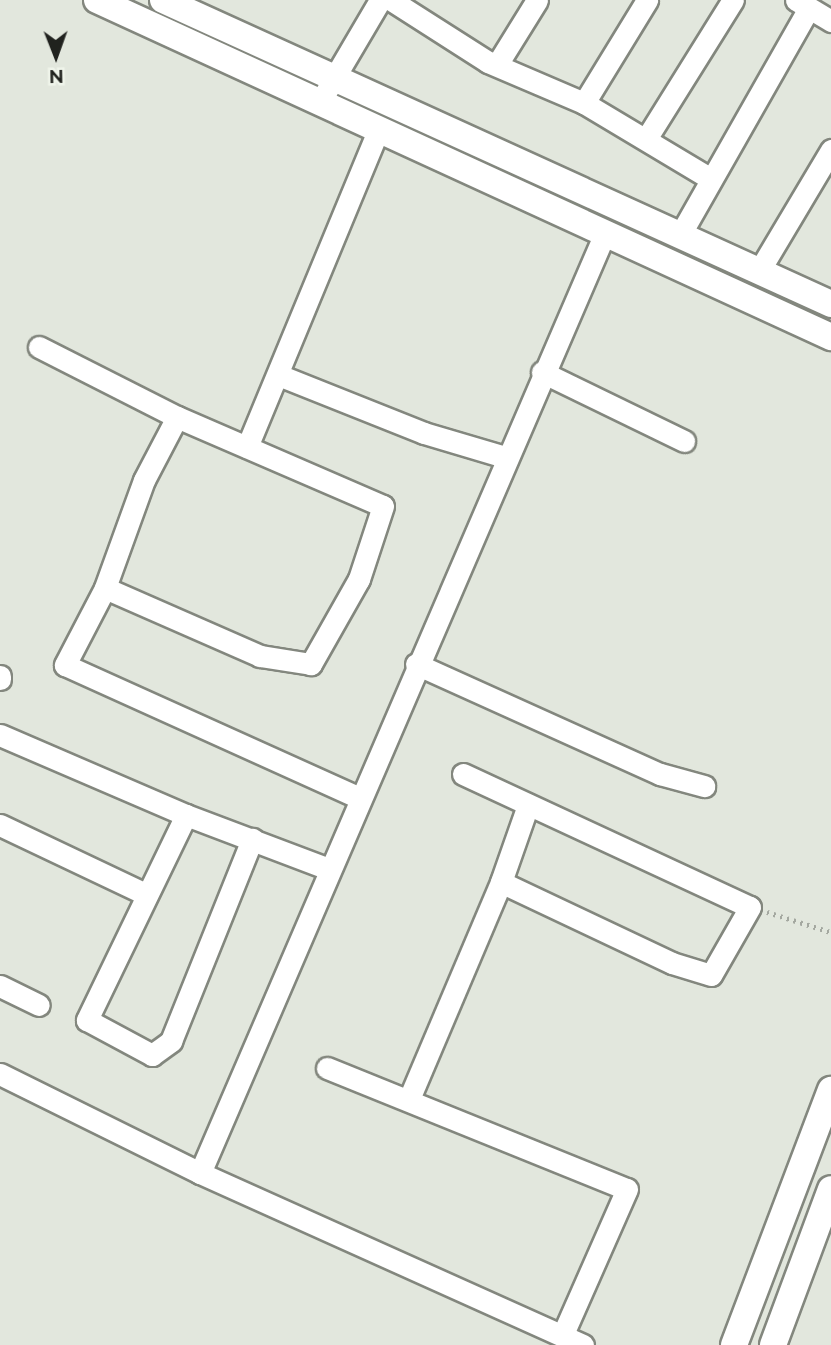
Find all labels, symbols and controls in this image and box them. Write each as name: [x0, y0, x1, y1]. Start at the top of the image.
north arrow: [21, 21, 91, 91]
text: N: [49, 66, 64, 88]

